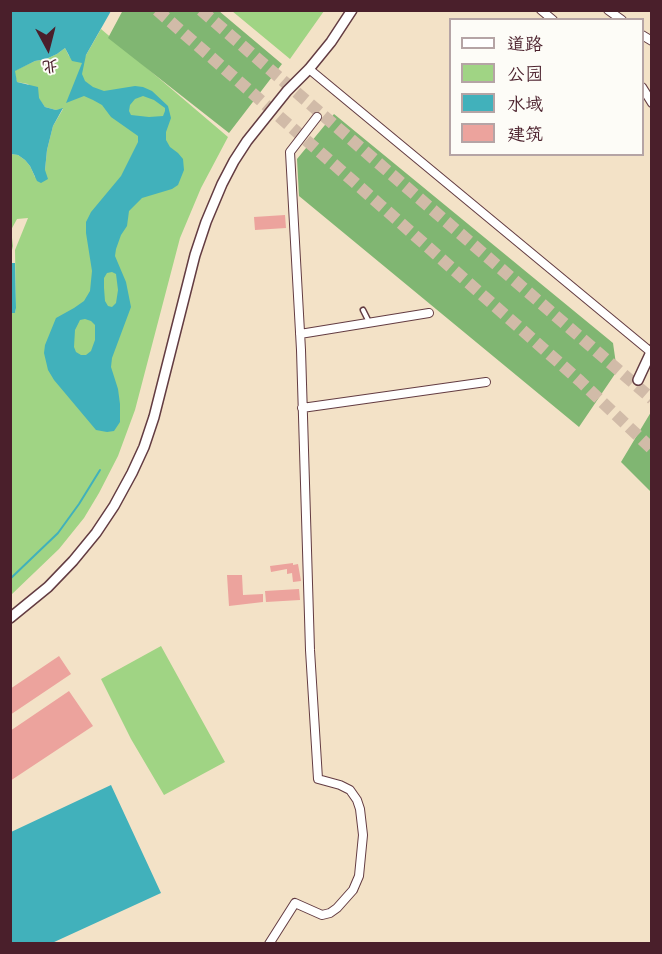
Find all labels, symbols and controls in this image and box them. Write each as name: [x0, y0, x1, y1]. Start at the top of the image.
north arrow: [18, 18, 78, 78]
legend: [449, 18, 644, 156]
text: 道路: [507, 33, 543, 56]
text: 北: [41, 55, 59, 77]
text: 公园: [507, 63, 543, 86]
text: 水域: [507, 93, 543, 116]
text: 建筑: [507, 123, 543, 146]

